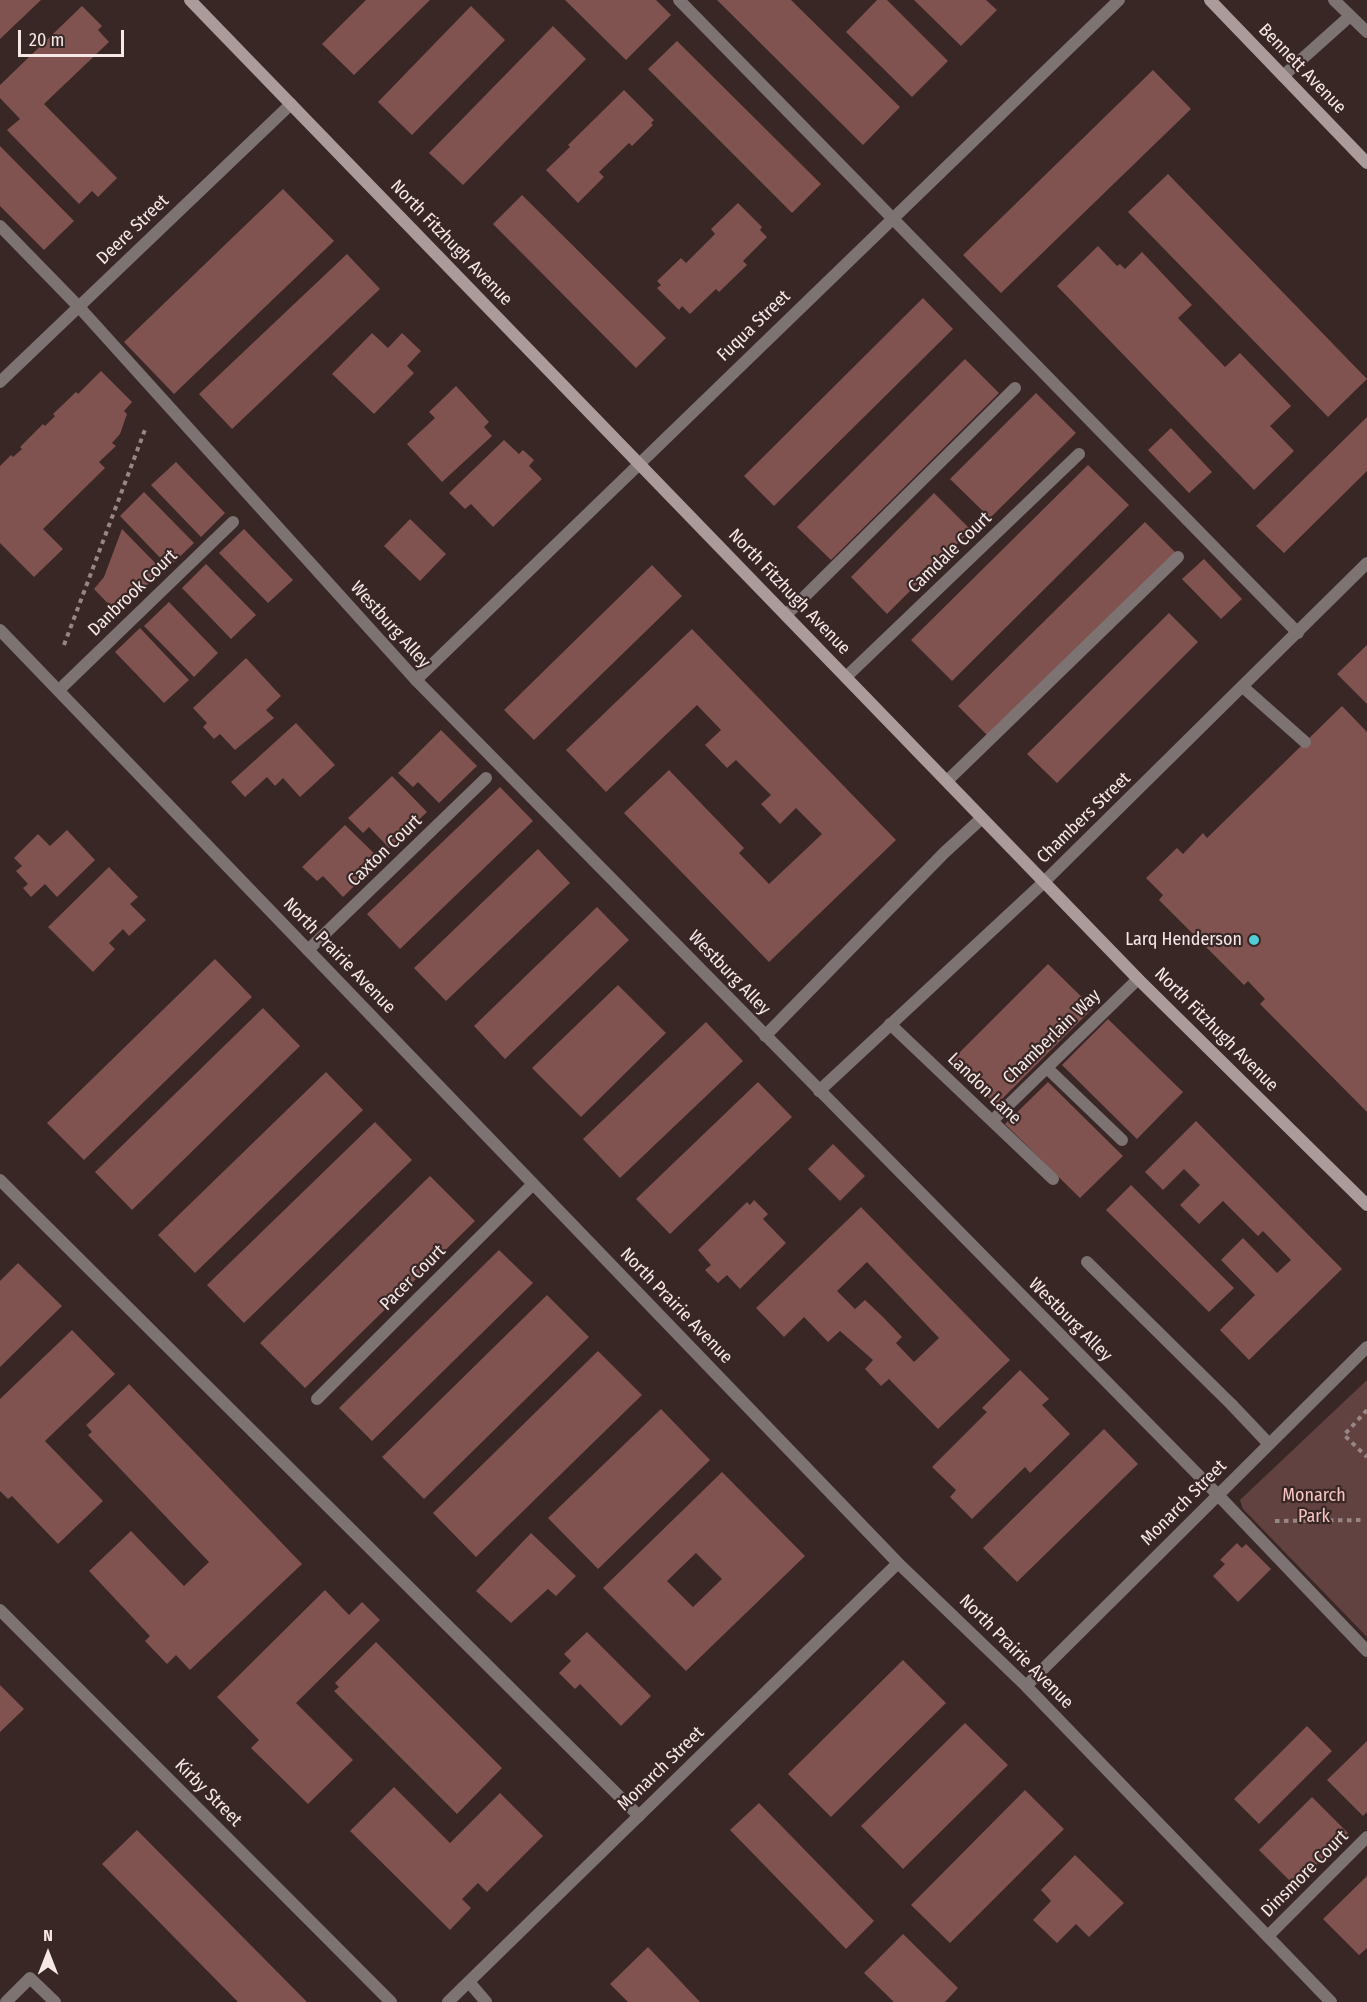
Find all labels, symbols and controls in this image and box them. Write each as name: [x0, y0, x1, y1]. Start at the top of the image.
scale bar: [21, 18, 128, 56]
street label: Bennett Avenue: [1254, 20, 1350, 118]
text: 20 m: [29, 29, 64, 51]
street label: North Fitzhugh Avenue: [385, 176, 517, 310]
street label: Deere Street: [93, 190, 173, 270]
street label: Fuqua Street: [713, 286, 795, 366]
street label: Camdale Court: [904, 508, 996, 598]
street label: North Fitzhugh Avenue: [723, 525, 855, 659]
street label: Danbrook Court: [84, 545, 182, 641]
street label: Westburg Alley: [345, 577, 435, 673]
street label: Chambers Street: [1033, 768, 1135, 868]
street label: Caxton Court: [344, 810, 426, 892]
street label: North Prairie Avenue: [278, 894, 400, 1018]
street label: Westburg Alley: [683, 926, 775, 1020]
place label: Larq Henderson: [1125, 929, 1242, 951]
marker: Larq Henderson: [1247, 933, 1261, 947]
street label: North Fitzhugh Avenue: [1150, 964, 1282, 1096]
street label: Chamberlain Way: [999, 985, 1105, 1089]
street label: Landon Lane: [943, 1049, 1025, 1129]
street label: Pacer Court: [376, 1241, 450, 1315]
street label: North Prairie Avenue: [615, 1244, 737, 1368]
street label: Westburg Alley: [1024, 1274, 1116, 1366]
street label: Monarch Street: [1137, 1456, 1231, 1550]
park label: Monarch Park: [1282, 1485, 1346, 1528]
street label: North Prairie Avenue: [954, 1590, 1078, 1714]
street label: Monarch Street: [613, 1722, 709, 1816]
street label: Kirby Street: [170, 1755, 246, 1831]
street label: Dinsmore Court: [1257, 1826, 1353, 1922]
north arrow: [18, 1924, 78, 1984]
text: N: [43, 1926, 53, 1945]

